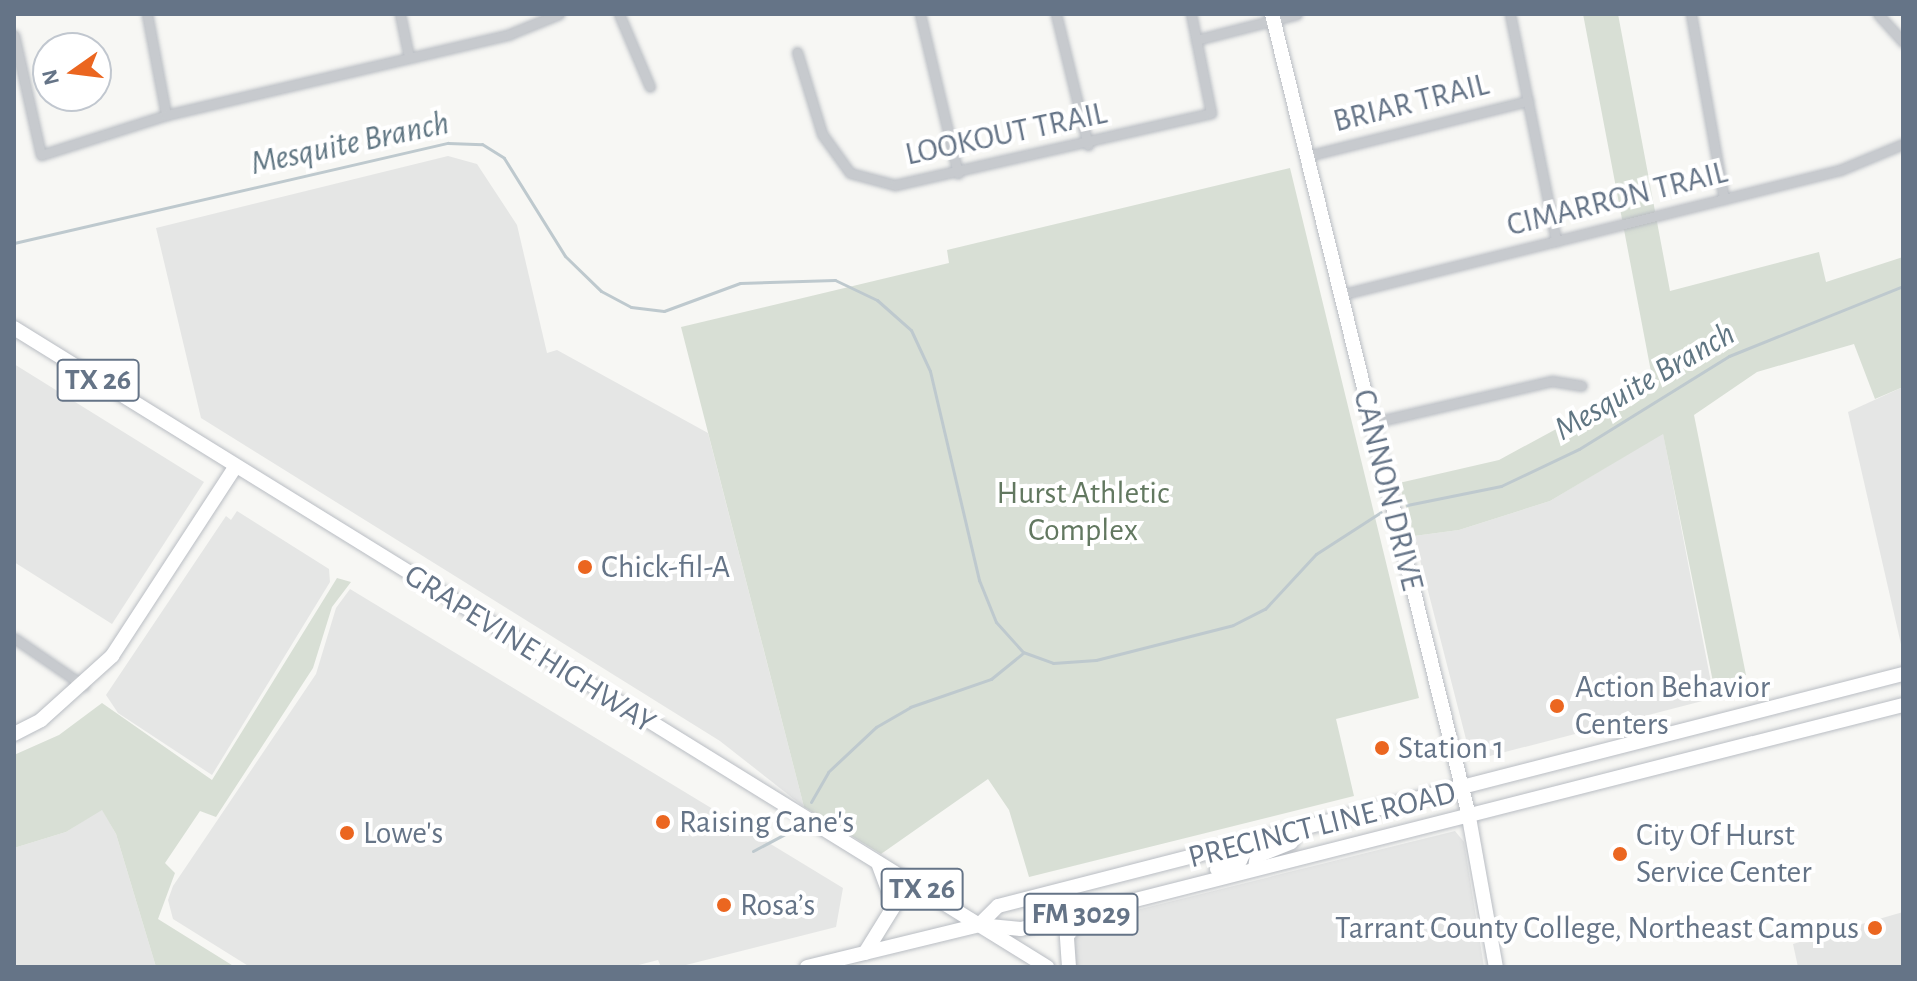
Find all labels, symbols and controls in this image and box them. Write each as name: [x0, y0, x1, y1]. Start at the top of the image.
north arrow: [32, 32, 112, 112]
street label: BRIAR TRAIL: [1329, 65, 1493, 141]
text: N: [38, 67, 63, 87]
street label: LOOKOUT TRAIL: [902, 94, 1110, 174]
water label: Mesquite Branch: [247, 103, 453, 185]
street label: CIMARRON TRAIL: [1503, 153, 1731, 245]
water label: Mesquite Branch: [1547, 314, 1743, 450]
road number: TX 26: [56, 354, 140, 406]
street label: CANNON DRIVE: [1344, 386, 1432, 594]
park label: Hurst Athletic Complex: [997, 475, 1169, 550]
place label: Chick-fil-A: [601, 548, 730, 586]
street label: GRAPEVINE HIGHWAY: [397, 556, 663, 742]
marker: Chick-fil-A: [576, 558, 594, 576]
place label: Action Behavior Centers: [1575, 669, 1770, 744]
marker: Action Behavior Centers: [1546, 695, 1568, 717]
place label: Station 1: [1398, 729, 1504, 767]
marker: Station 1: [1373, 739, 1391, 757]
street label: PRECINCT LINE ROAD: [1184, 773, 1460, 877]
place label: Raising Cane's: [679, 803, 854, 841]
marker: Raising Cane's: [654, 813, 672, 831]
place label: Lowe's: [363, 814, 443, 852]
place label: City Of Hurst Service Center: [1636, 817, 1812, 892]
marker: Lowe's: [338, 824, 356, 842]
marker: City Of Hurst Service Center: [1611, 845, 1629, 863]
road number: TX 26: [880, 863, 964, 915]
place label: Rosa’s: [740, 886, 815, 924]
road number: FM 3029: [1023, 888, 1139, 940]
marker: Rosa’s: [715, 896, 733, 914]
place label: Tarrant County College, Northeast Campus: [1335, 909, 1859, 947]
marker: Tarrant County College, Northeast Campus: [1866, 919, 1884, 937]

